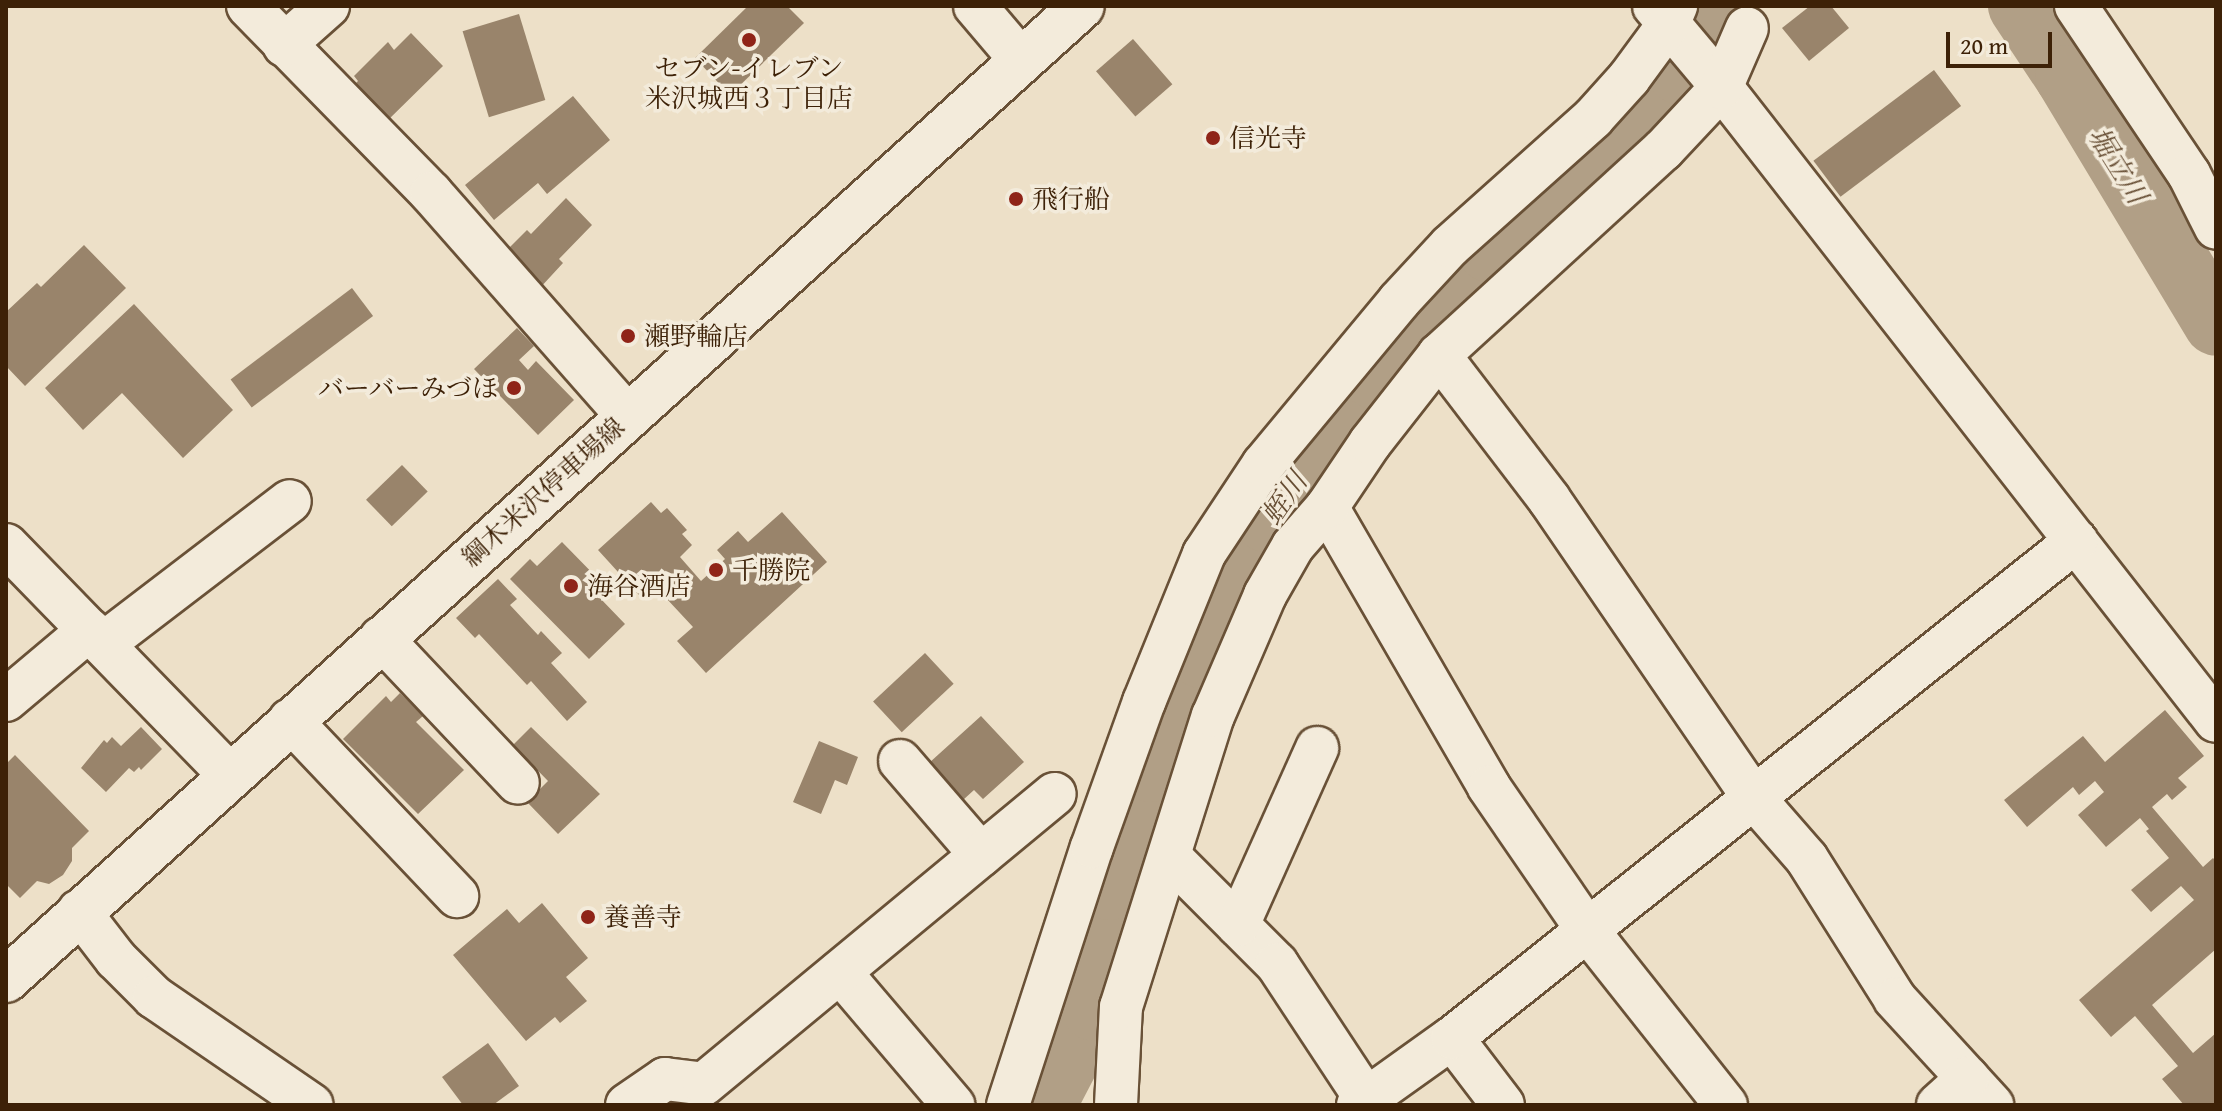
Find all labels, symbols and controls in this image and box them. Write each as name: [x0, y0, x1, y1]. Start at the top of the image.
scale bar: [1950, 16, 2056, 66]
text: 20 m: [1960, 28, 2008, 63]
marker: セブン-イレブン 米沢城西３丁目店: [740, 31, 758, 49]
place label: セブン-イレブン 米沢城西３丁目店: [645, 52, 853, 114]
water label: 堀立川: [2081, 120, 2155, 210]
place label: 信光寺: [1229, 122, 1307, 154]
marker: 信光寺: [1204, 129, 1222, 147]
place label: 飛行船: [1032, 183, 1110, 215]
marker: 飛行船: [1007, 190, 1025, 208]
place label: 瀬野輪店: [644, 320, 748, 352]
marker: 瀬野輪店: [619, 327, 637, 345]
place label: バーバーみづほ: [316, 372, 498, 404]
marker: バーバーみづほ: [505, 379, 523, 397]
street label: 綱木米沢停車場線: [455, 411, 631, 573]
water label: 蛭川: [1254, 465, 1314, 531]
place label: 千勝院: [732, 554, 810, 586]
marker: 千勝院: [707, 561, 725, 579]
place label: 海谷酒店: [587, 570, 691, 602]
marker: 海谷酒店: [562, 577, 580, 595]
place label: 養善寺: [604, 901, 682, 933]
marker: 養善寺: [579, 908, 597, 926]

